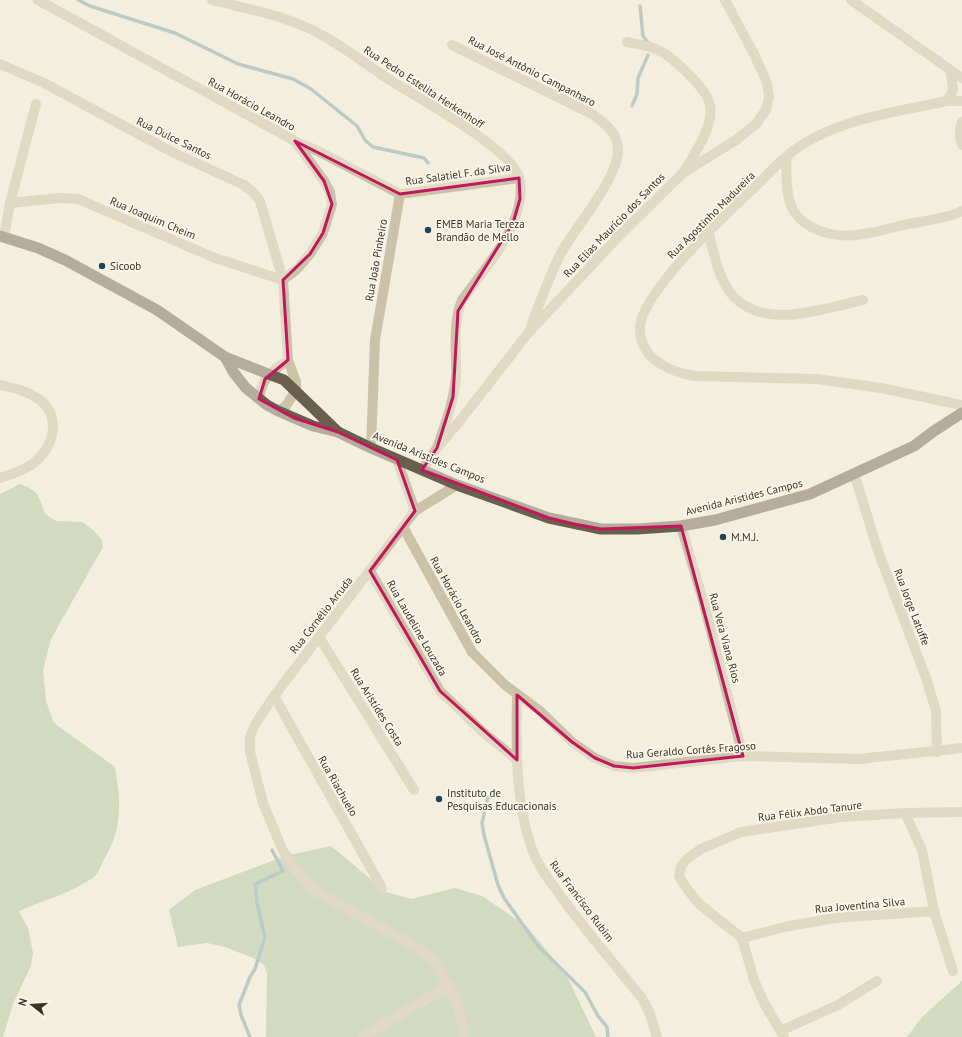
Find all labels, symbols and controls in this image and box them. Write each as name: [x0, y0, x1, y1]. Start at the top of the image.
street label: Rua José Antônio Campanharo: [466, 33, 598, 109]
street label: Rua Pedro Estelita Herkenhoff: [361, 43, 487, 131]
street label: Rua Horácio Leandro: [206, 74, 298, 134]
street label: Rua Dulce Santos: [134, 114, 214, 162]
street label: Rua Salatiel F. da Silva: [404, 160, 512, 188]
street label: Rua Agostinho Madureira: [664, 168, 758, 262]
street label: Rua Elias Maurício dos Santos: [560, 169, 668, 280]
street label: Rua Joaquim Cheim: [108, 194, 198, 242]
place label: EMEB Maria Tereza Brandão de Mello: [436, 217, 525, 244]
street label: Rua João Pinheiro: [362, 218, 390, 302]
marker: EMEB Maria Tereza Brandão de Mello: [423, 225, 433, 235]
place label: Sicoob: [110, 259, 141, 273]
marker: Sicoob: [97, 261, 107, 271]
street label: Avenida Aristides Campos: [371, 428, 488, 486]
street label: Avenida Aristides Campos: [684, 476, 804, 518]
place label: M.M.J.: [731, 530, 759, 544]
marker: M.M.J.: [718, 532, 728, 542]
street label: Rua Horácio Leandro: [427, 554, 487, 646]
street label: Rua Jorge Latuffe: [891, 567, 933, 648]
street label: Rua Cornélio Arruda: [287, 574, 355, 656]
street label: Rua Laudeline Louzada: [384, 578, 450, 678]
street label: Rua Vera Viana Rios: [706, 592, 744, 685]
street label: Rua Aristídes Costa: [347, 665, 407, 749]
street label: Rua Geraldo Cortês Fragoso: [626, 738, 756, 762]
street label: Rua Riachuelo: [315, 753, 361, 819]
place label: Instituto de Pesquisas Educacionais: [447, 786, 557, 813]
marker: Instituto de Pesquisas Educacionais: [434, 794, 444, 804]
street label: Rua Félix Abdo Tanure: [757, 798, 863, 824]
street label: Rua Francisco Rubim: [547, 858, 617, 944]
street label: Rua Joventina Silva: [814, 894, 906, 916]
north arrow: [12, 985, 52, 1025]
text: N: [15, 997, 30, 1008]

